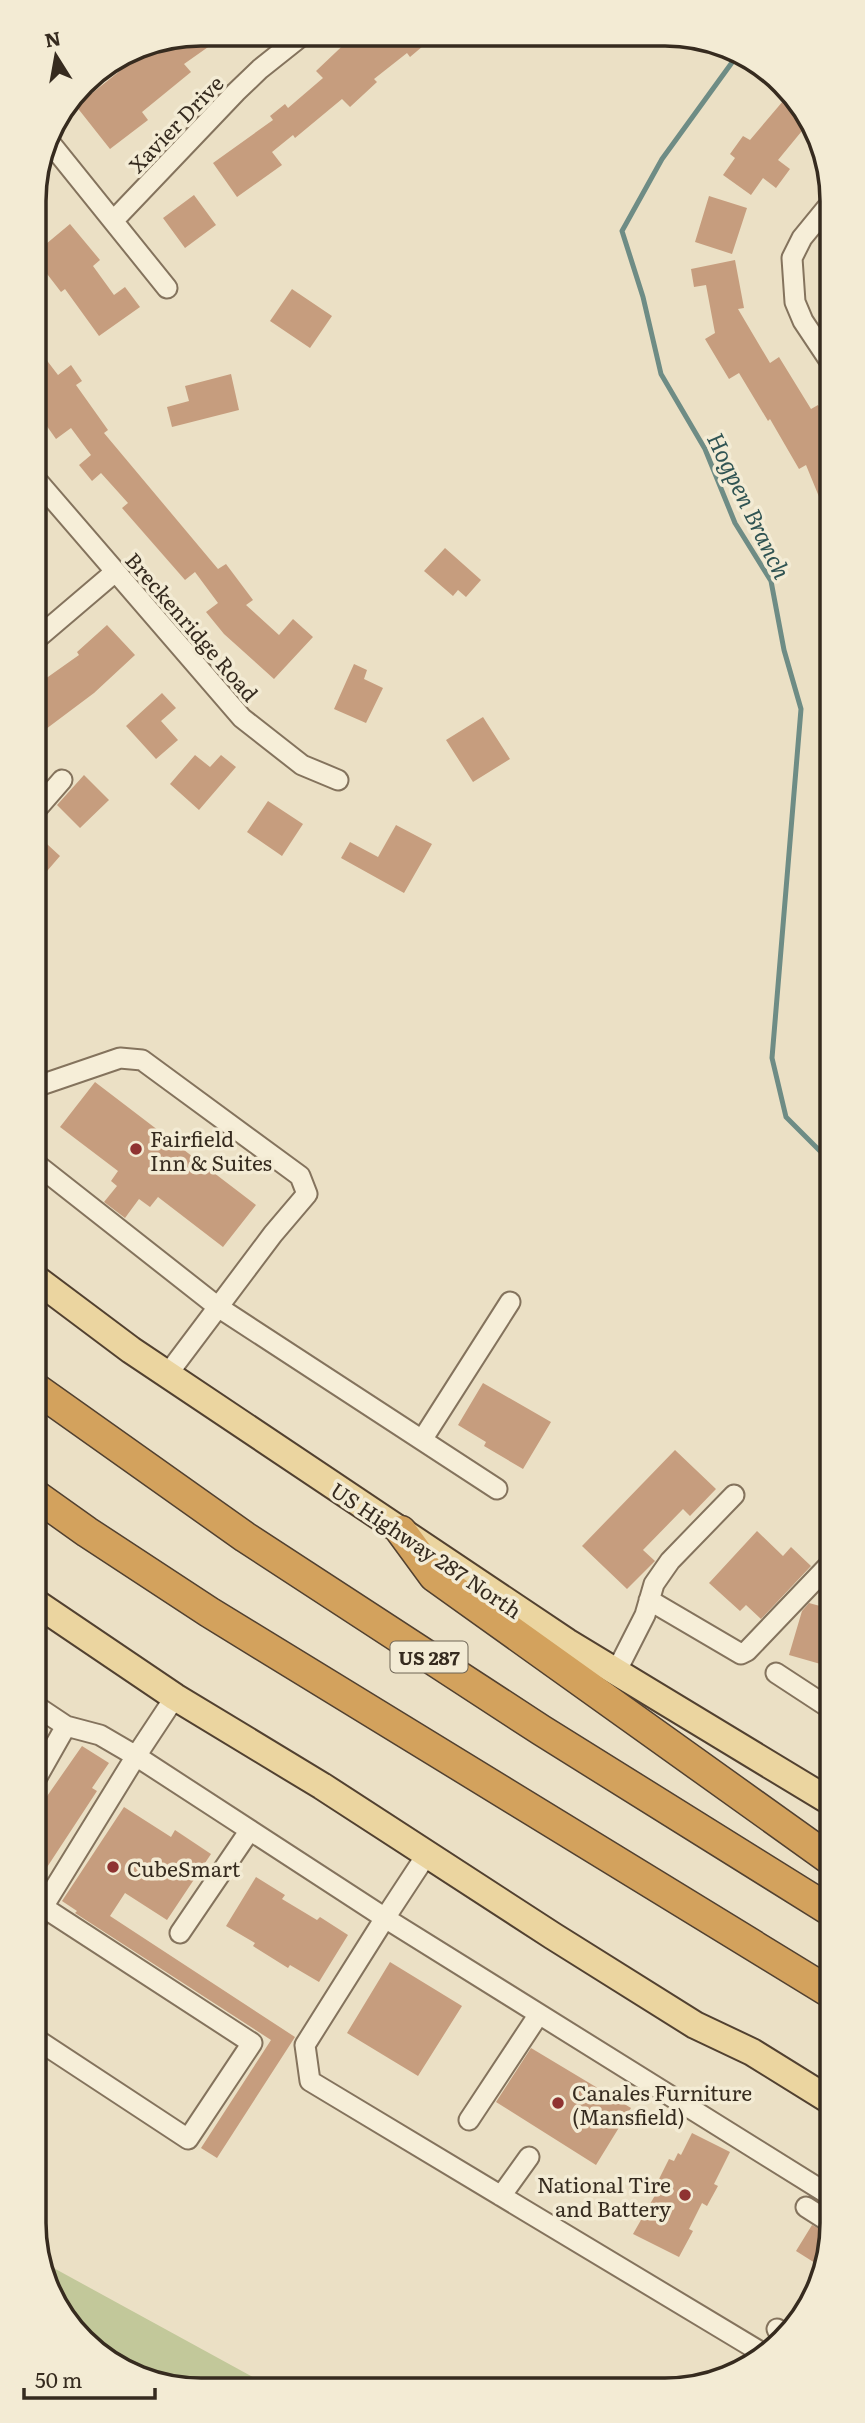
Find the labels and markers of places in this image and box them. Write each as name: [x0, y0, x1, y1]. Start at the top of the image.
place label: Fairfield Inn & Suites: [150, 1122, 272, 1177]
marker: Fairfield Inn & Suites: [128, 1141, 144, 1157]
place label: CubeSmart: [127, 1852, 241, 1883]
marker: CubeSmart: [105, 1859, 121, 1875]
place label: Canales Furniture (Mansfield): [572, 2076, 752, 2131]
marker: Canales Furniture (Mansfield): [550, 2095, 566, 2111]
place label: National Tire and Battery: [537, 2168, 672, 2223]
marker: National Tire and Battery: [677, 2187, 693, 2203]

